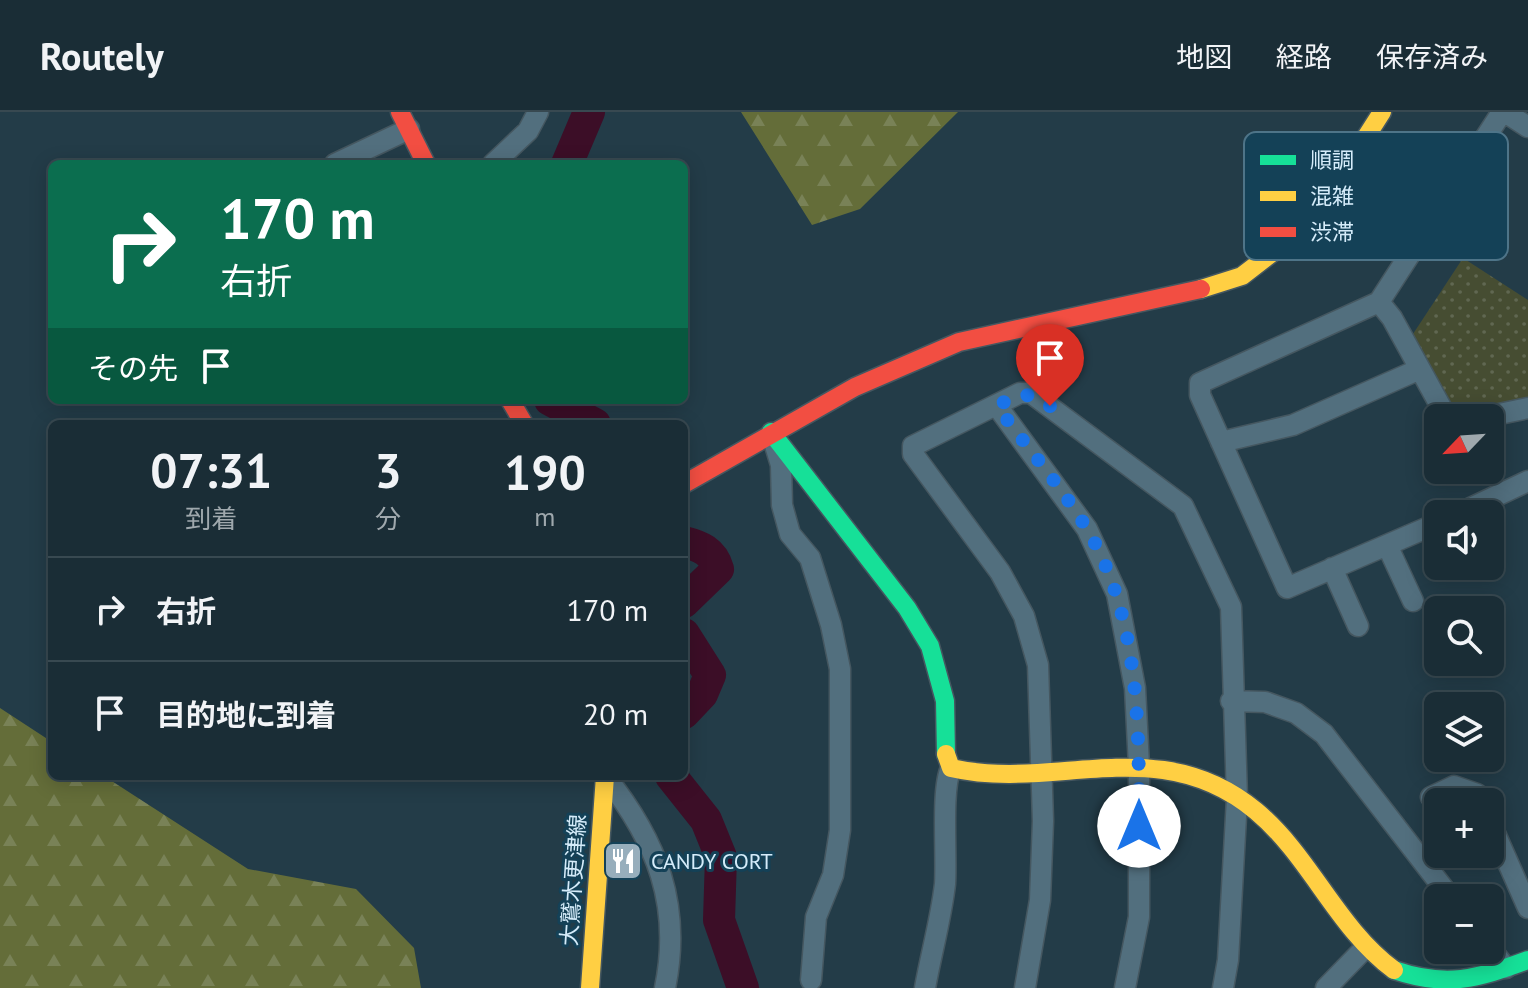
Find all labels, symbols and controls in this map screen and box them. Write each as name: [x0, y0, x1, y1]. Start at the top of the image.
text: Routely: [40, 31, 164, 80]
text: 地図: [1176, 38, 1232, 75]
text: 経路: [1276, 38, 1332, 75]
text: 保存済み: [1376, 38, 1488, 75]
legend: [1244, 132, 1508, 260]
text: 順調: [1310, 146, 1354, 174]
text: 170 m: [220, 182, 375, 254]
text: 混雑: [1310, 182, 1354, 210]
icon: right: [88, 192, 192, 296]
text: 渋滞: [1310, 218, 1354, 246]
text: 右折: [220, 257, 292, 304]
pin: [1016, 324, 1084, 406]
icon: arrive: [1028, 336, 1072, 380]
icon: arrive: [194, 344, 238, 388]
text: その先: [88, 348, 178, 387]
north arrow: [1424, 404, 1504, 484]
map controls: [1424, 404, 1504, 964]
text: 07:31: [150, 439, 272, 501]
text: 3: [374, 439, 402, 501]
text: 190: [504, 441, 586, 503]
text: m: [534, 500, 555, 533]
button: sound: [1424, 500, 1504, 580]
text: 到着: [185, 502, 237, 535]
text: 分: [375, 502, 401, 535]
icon: right: [88, 587, 132, 631]
text: 170 m: [567, 590, 648, 629]
text: 右折: [156, 591, 216, 630]
button: search: [1424, 596, 1504, 676]
icon: arrive: [88, 691, 132, 735]
button: layers: [1424, 692, 1504, 772]
text: 20 m: [583, 694, 648, 733]
text: 目的地に到着: [156, 695, 336, 734]
position arrow: [1097, 784, 1181, 868]
button: +: [1424, 788, 1504, 868]
street label: 大鷲木更津線: [554, 813, 592, 947]
restaurant icon: CANDY CORT: [602, 840, 644, 882]
place label: CANDY CORT: [651, 847, 773, 875]
button: −: [1424, 884, 1504, 964]

